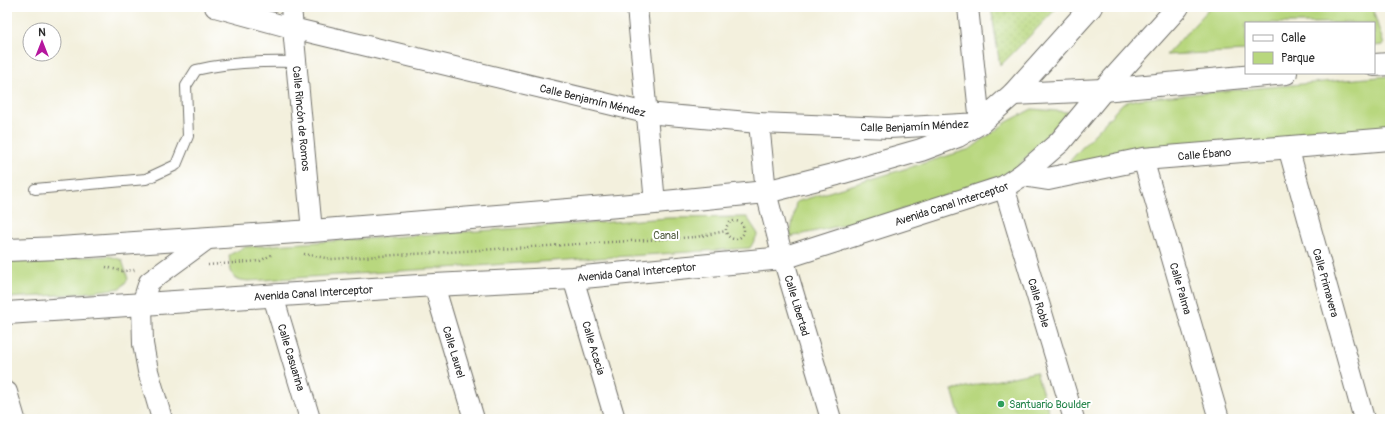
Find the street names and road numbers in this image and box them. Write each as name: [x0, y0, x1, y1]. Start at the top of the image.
street label: Calle Rincón de Romos: [290, 65, 312, 172]
street label: Calle Benjamín Méndez: [538, 82, 647, 120]
street label: Calle Benjamín Méndez: [860, 118, 969, 135]
street label: Calle Ébano: [1177, 146, 1232, 163]
street label: Avenida Canal Interceptor: [893, 179, 1012, 229]
street label: Calle Primavera: [1310, 247, 1341, 319]
street label: Avenida Canal Interceptor: [577, 260, 697, 285]
street label: Calle Palma: [1167, 261, 1194, 316]
street label: Calle Libertad: [781, 274, 812, 338]
street label: Calle Roble: [1025, 277, 1052, 330]
street label: Avenida Canal Interceptor: [253, 283, 373, 304]
street label: Calle Acacia: [579, 320, 608, 377]
street label: Calle Casuarina: [275, 322, 307, 393]
street label: Calle Laurel: [440, 325, 467, 380]

